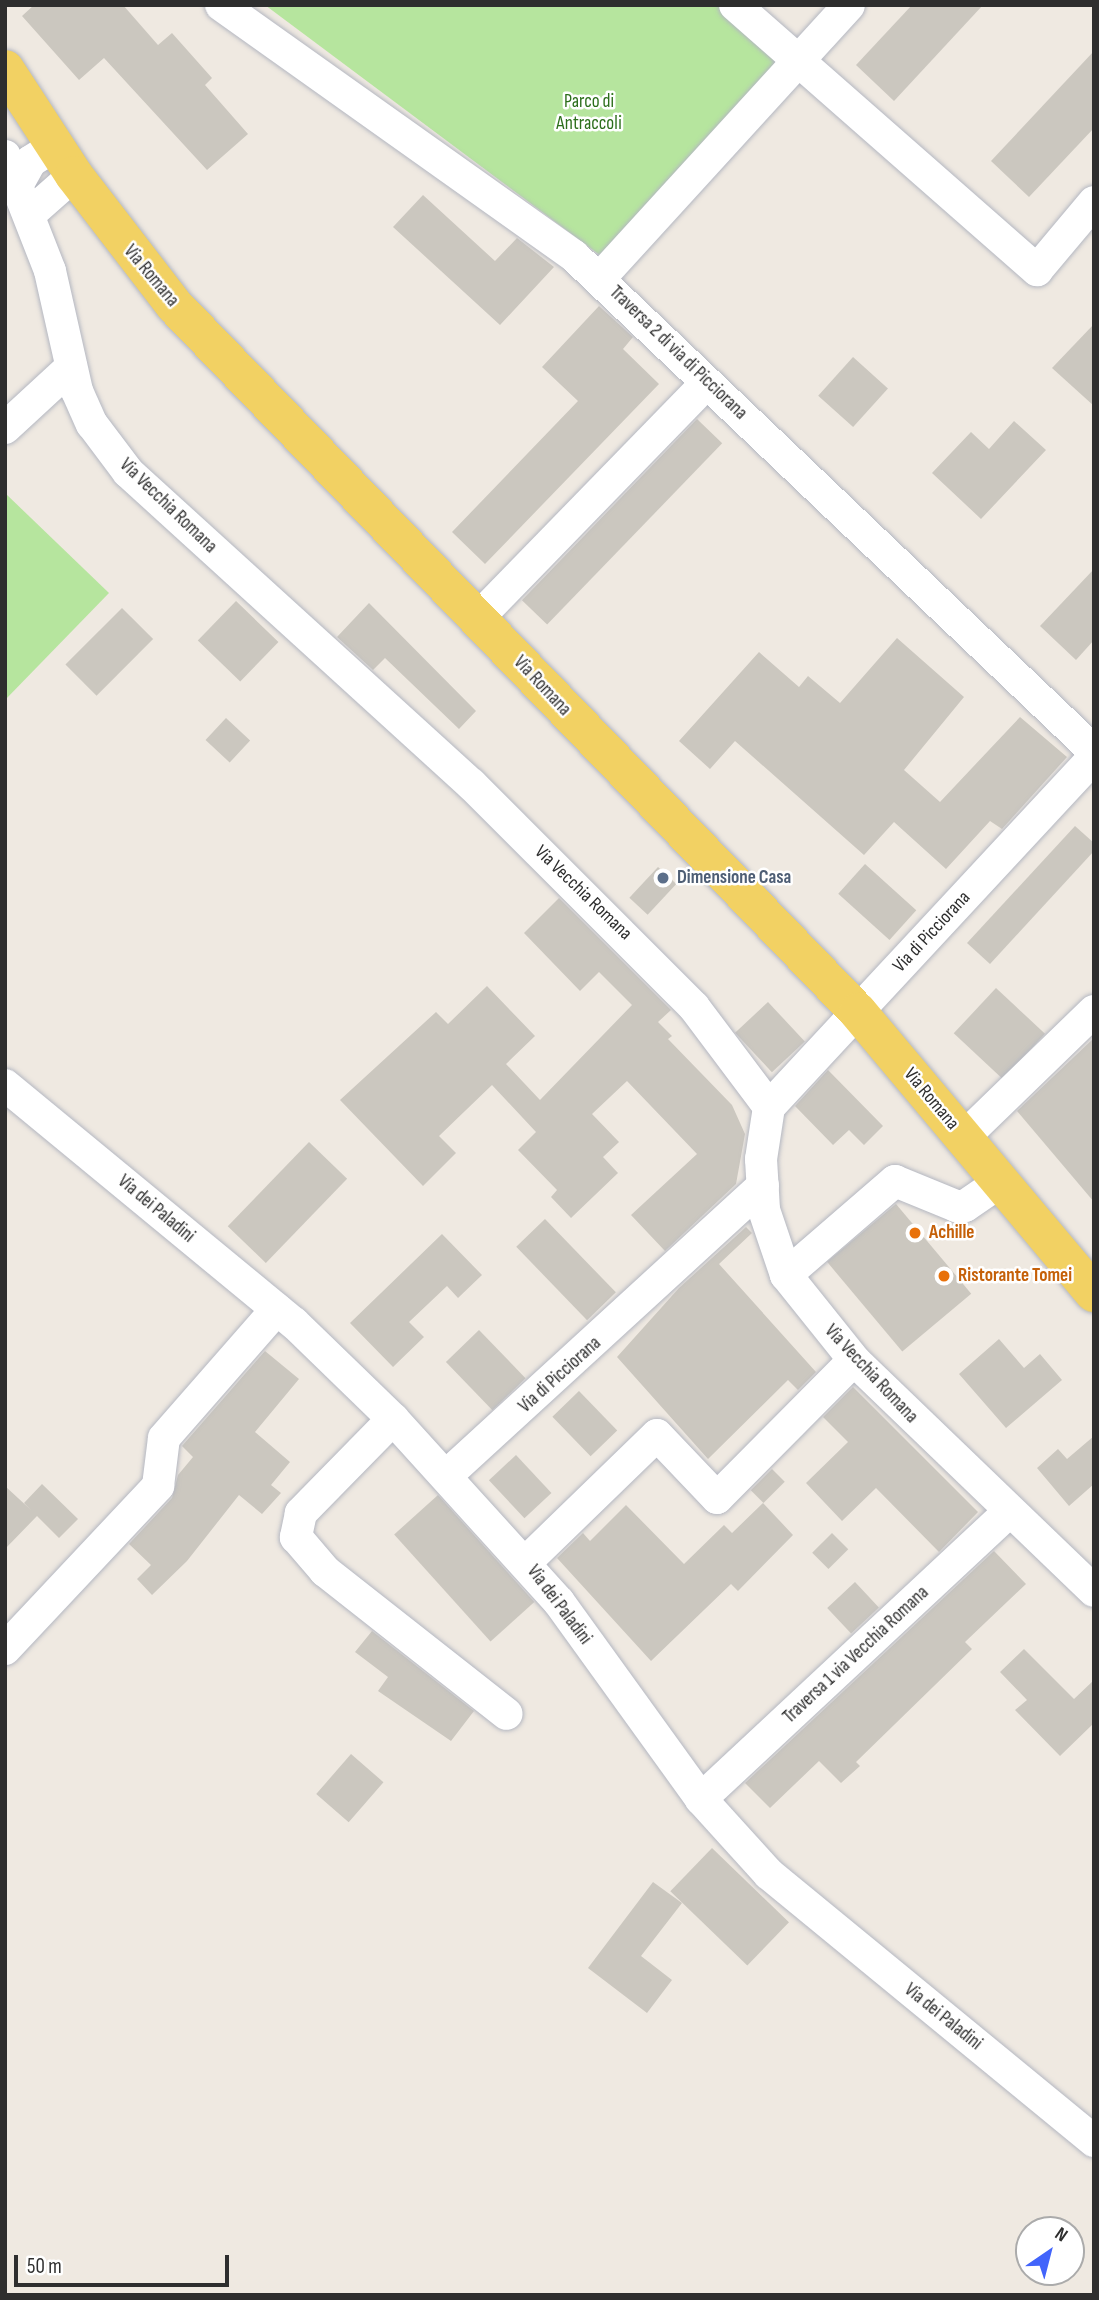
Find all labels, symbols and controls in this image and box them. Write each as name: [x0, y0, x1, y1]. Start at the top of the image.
park label: Parco di Antraccoli: [556, 91, 622, 135]
street label: Via Romana: [119, 240, 183, 312]
street label: Traversa 2 di via di Picciorana: [604, 281, 752, 425]
street label: Via Vecchia Romana: [115, 454, 221, 558]
street label: Via Romana: [508, 651, 576, 721]
street label: Via Vecchia Romana: [530, 841, 636, 945]
place label: Dimensione Casa: [677, 867, 791, 889]
marker: Dimensione Casa: [655, 870, 671, 886]
street label: Via di Picciorana: [889, 887, 975, 977]
street label: Via Romana: [899, 1063, 963, 1135]
street label: Via dei Paladini: [113, 1170, 199, 1248]
place label: Achille: [929, 1222, 974, 1244]
marker: Achille: [907, 1225, 923, 1241]
place label: Ristorante Tomei: [958, 1265, 1072, 1287]
marker: Ristorante Tomei: [936, 1268, 952, 1284]
street label: Via Vecchia Romana: [820, 1320, 922, 1428]
street label: Via di Picciorana: [514, 1332, 606, 1418]
street label: Via dei Paladini: [522, 1561, 596, 1649]
street label: Traversa 1 via Vecchia Romana: [778, 1582, 934, 1728]
street label: Via dei Paladini: [899, 1979, 987, 2055]
north arrow: [1015, 2216, 1085, 2286]
text: N: [1050, 2223, 1072, 2247]
scale bar: [18, 2240, 233, 2284]
text: 50 m: [27, 2254, 62, 2279]

